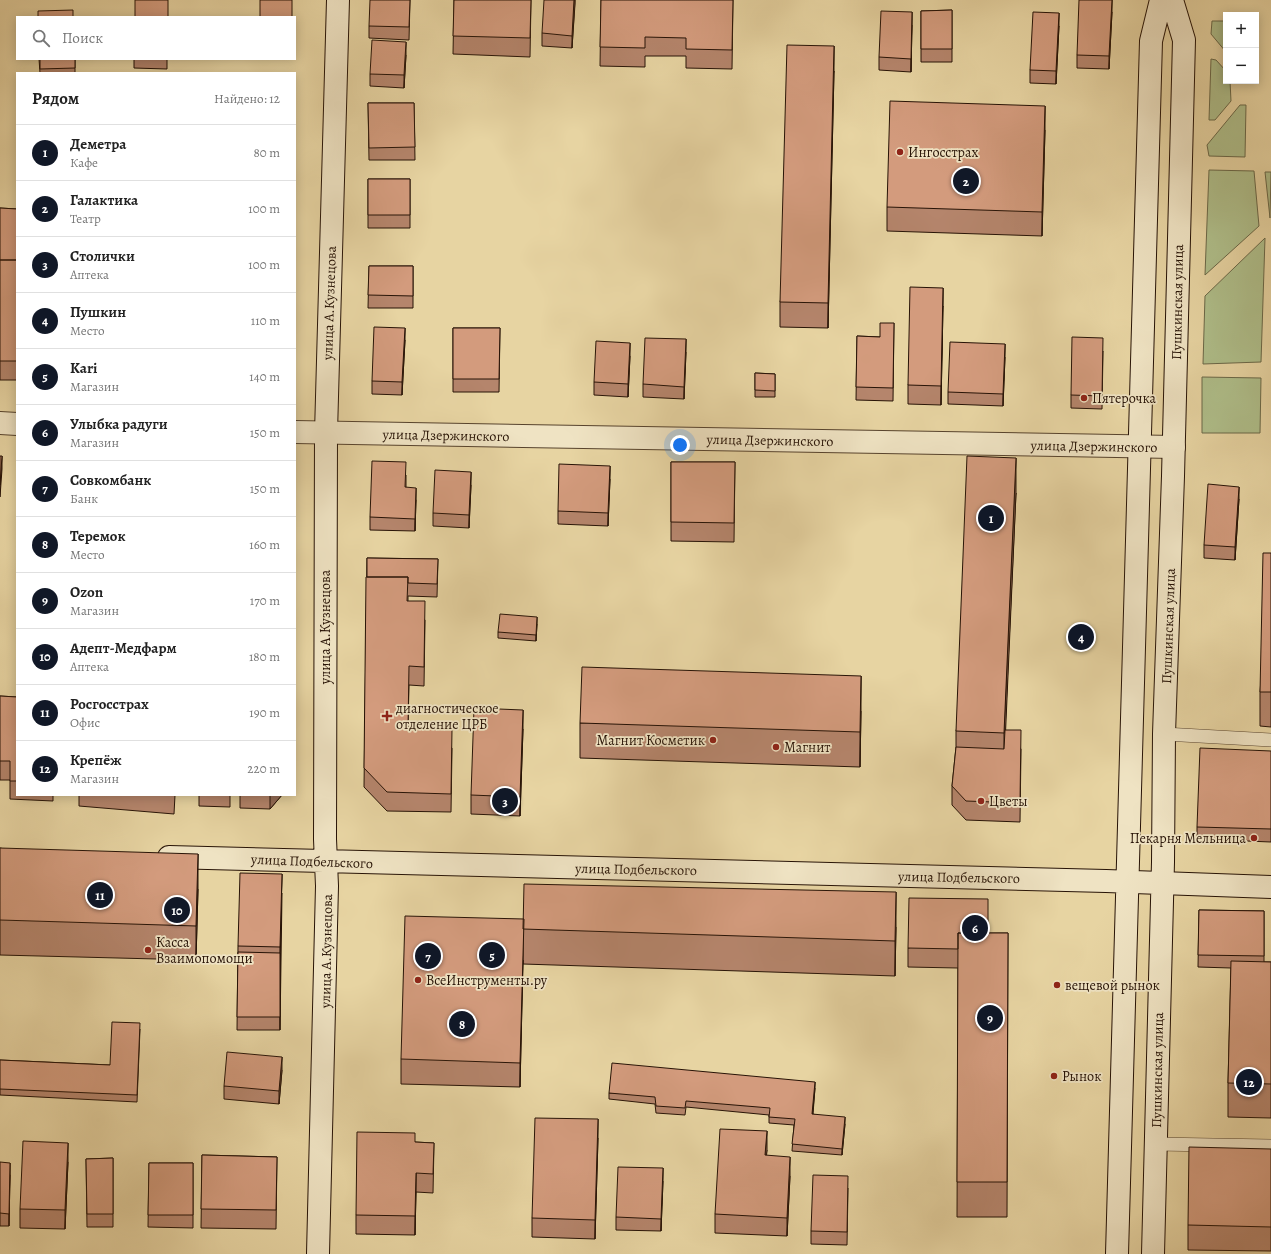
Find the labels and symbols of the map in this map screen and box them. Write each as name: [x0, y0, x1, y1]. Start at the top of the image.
place label: Ингосстрах: [908, 143, 978, 162]
marker: Ингосстрах: [895, 147, 905, 157]
pin: 2: [953, 166, 979, 196]
street label: Пушкинская улица: [1167, 243, 1188, 360]
street label: улица А.Кузнецова: [318, 245, 341, 361]
place label: Пятерочка: [1092, 389, 1156, 408]
marker: Пятерочка: [1079, 393, 1089, 403]
street label: улица Дзержинского: [381, 425, 510, 446]
street label: улица Дзержинского: [705, 430, 834, 451]
your location: [670, 435, 690, 455]
street label: улица Дзержинского: [1029, 436, 1158, 457]
pin: 1: [978, 503, 1004, 533]
street label: Пушкинская улица: [1157, 567, 1180, 684]
street label: улица А.Кузнецова: [316, 569, 335, 685]
pin: 4: [1068, 622, 1094, 652]
place label: диагностическое отделение ЦРБ: [395, 699, 499, 734]
marker: диагностическое отделение ЦРБ: [381, 710, 393, 722]
place label: Магнит Косметик: [597, 731, 705, 750]
marker: Магнит Косметик: [708, 735, 718, 745]
place label: Магнит: [784, 738, 831, 757]
marker: Магнит: [771, 742, 781, 752]
pin: 3: [492, 786, 518, 816]
place label: Цветы: [989, 792, 1028, 811]
marker: Цветы: [976, 796, 986, 806]
place label: Пекарня Мельница: [1130, 829, 1247, 848]
marker: Пекарня Мельница: [1249, 833, 1259, 843]
street label: улица Подбельского: [250, 850, 373, 873]
street label: улица Подбельского: [574, 859, 697, 880]
street label: улица Подбельского: [897, 867, 1020, 888]
pin: 11: [87, 880, 113, 910]
street label: улица А.Кузнецова: [316, 893, 337, 1009]
pin: 10: [164, 895, 190, 925]
pin: 6: [962, 913, 988, 943]
place label: Касса Взаимопомощи: [156, 933, 253, 968]
pin: 5: [479, 940, 505, 970]
pin: 7: [415, 941, 441, 971]
marker: Касса Взаимопомощи: [143, 945, 153, 955]
place label: ВсеИнструменты.ру: [426, 971, 548, 990]
marker: ВсеИнструменты.ру: [413, 975, 423, 985]
place label: вещевой рынок: [1065, 976, 1160, 995]
marker: вещевой рынок: [1052, 980, 1062, 990]
pin: 9: [977, 1003, 1003, 1033]
pin: 8: [449, 1009, 475, 1039]
street label: Пушкинская улица: [1147, 1011, 1168, 1128]
place label: Рынок: [1062, 1067, 1101, 1086]
pin: 12: [1236, 1067, 1262, 1097]
marker: Рынок: [1049, 1071, 1059, 1081]

